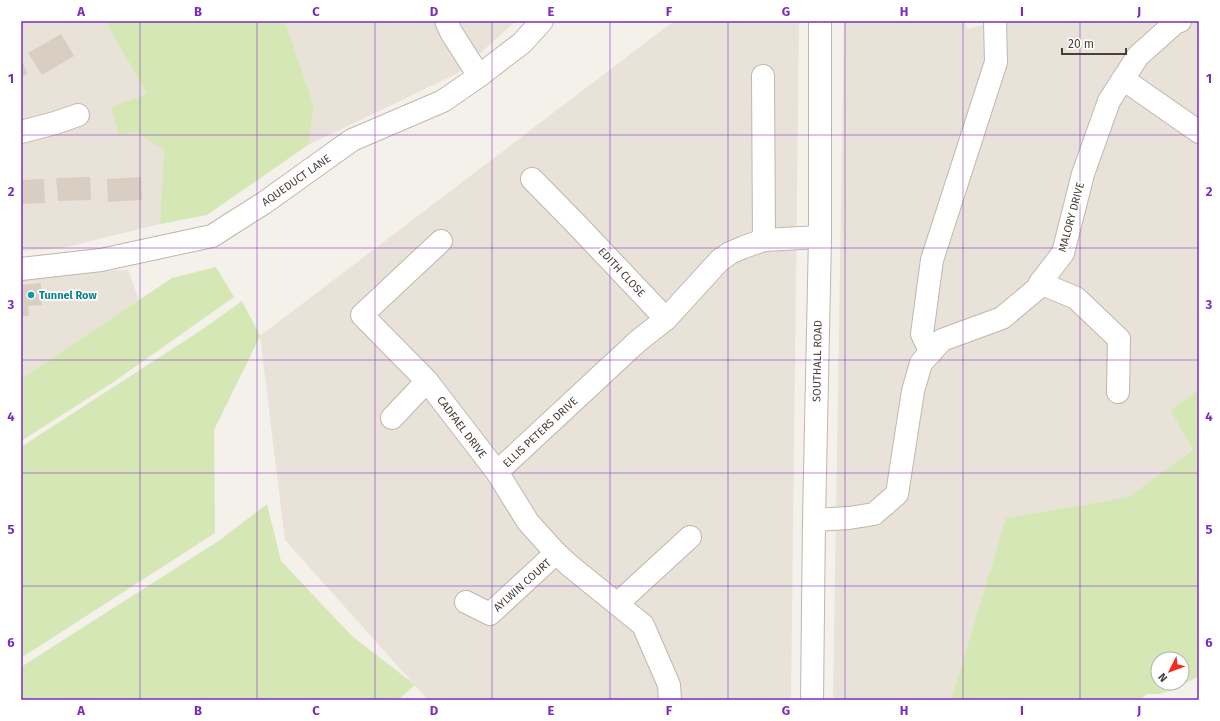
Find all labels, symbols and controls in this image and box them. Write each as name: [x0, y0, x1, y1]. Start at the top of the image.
text: A: [76, 4, 85, 19]
text: B: [194, 4, 202, 19]
text: C: [312, 4, 320, 19]
text: D: [430, 4, 439, 19]
text: E: [548, 4, 555, 19]
text: F: [666, 4, 673, 19]
text: G: [782, 4, 790, 19]
text: H: [900, 4, 908, 19]
text: I: [1020, 4, 1024, 19]
text: J: [1136, 4, 1141, 19]
scale bar: [1062, 30, 1126, 56]
text: 20 m: [1068, 37, 1094, 51]
text: 1: [8, 71, 14, 86]
text: 1: [1206, 71, 1212, 86]
street label: AQUEDUCT LANE: [259, 152, 333, 209]
street label: MALORY DRIVE: [1056, 181, 1087, 253]
text: 2: [8, 184, 15, 199]
text: 2: [1206, 184, 1213, 199]
street label: EDITH CLOSE: [595, 245, 648, 300]
place label: Tunnel Row: [39, 289, 97, 302]
marker: Tunnel Row: [26, 290, 36, 300]
text: 3: [7, 297, 15, 312]
text: 3: [1205, 297, 1213, 312]
street label: SOUTHALL ROAD: [810, 320, 825, 402]
street label: CADFAEL DRIVE: [434, 394, 489, 461]
street label: ELLIS PETERS DRIVE: [500, 394, 580, 470]
text: 4: [7, 409, 15, 424]
text: 4: [1205, 409, 1213, 424]
text: 5: [8, 522, 15, 537]
text: 5: [1206, 522, 1213, 537]
street label: AYLWIN COURT: [491, 556, 554, 614]
text: 6: [7, 635, 15, 650]
text: 6: [1205, 635, 1213, 650]
north arrow: [1150, 651, 1190, 691]
text: N: [1156, 670, 1170, 684]
text: A: [76, 703, 85, 718]
text: B: [194, 703, 202, 718]
text: C: [312, 703, 320, 718]
text: D: [430, 703, 439, 718]
text: E: [548, 703, 555, 718]
text: F: [666, 703, 673, 718]
text: G: [782, 703, 790, 718]
text: H: [900, 703, 908, 718]
text: I: [1020, 703, 1024, 718]
text: J: [1136, 703, 1141, 718]

